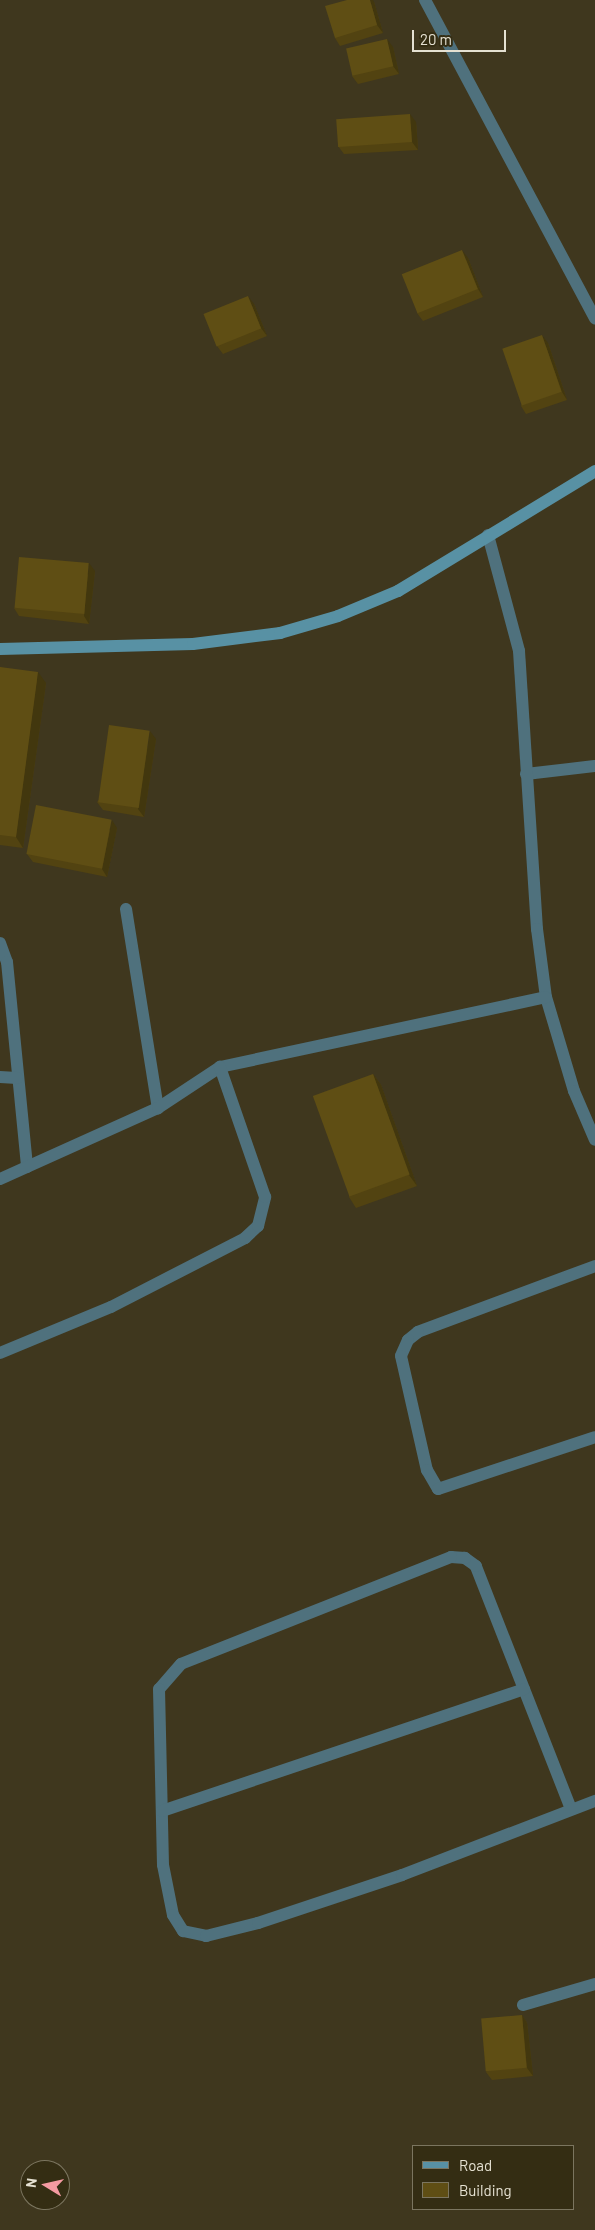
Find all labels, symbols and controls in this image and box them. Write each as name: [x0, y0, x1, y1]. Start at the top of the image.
scale bar: [415, 20, 509, 52]
text: 20 m: [420, 30, 452, 48]
legend: [412, 2145, 575, 2210]
text: Road: [459, 2156, 492, 2174]
north arrow: [20, 2160, 70, 2210]
text: N: [22, 2177, 40, 2189]
text: Building: [459, 2181, 512, 2199]

